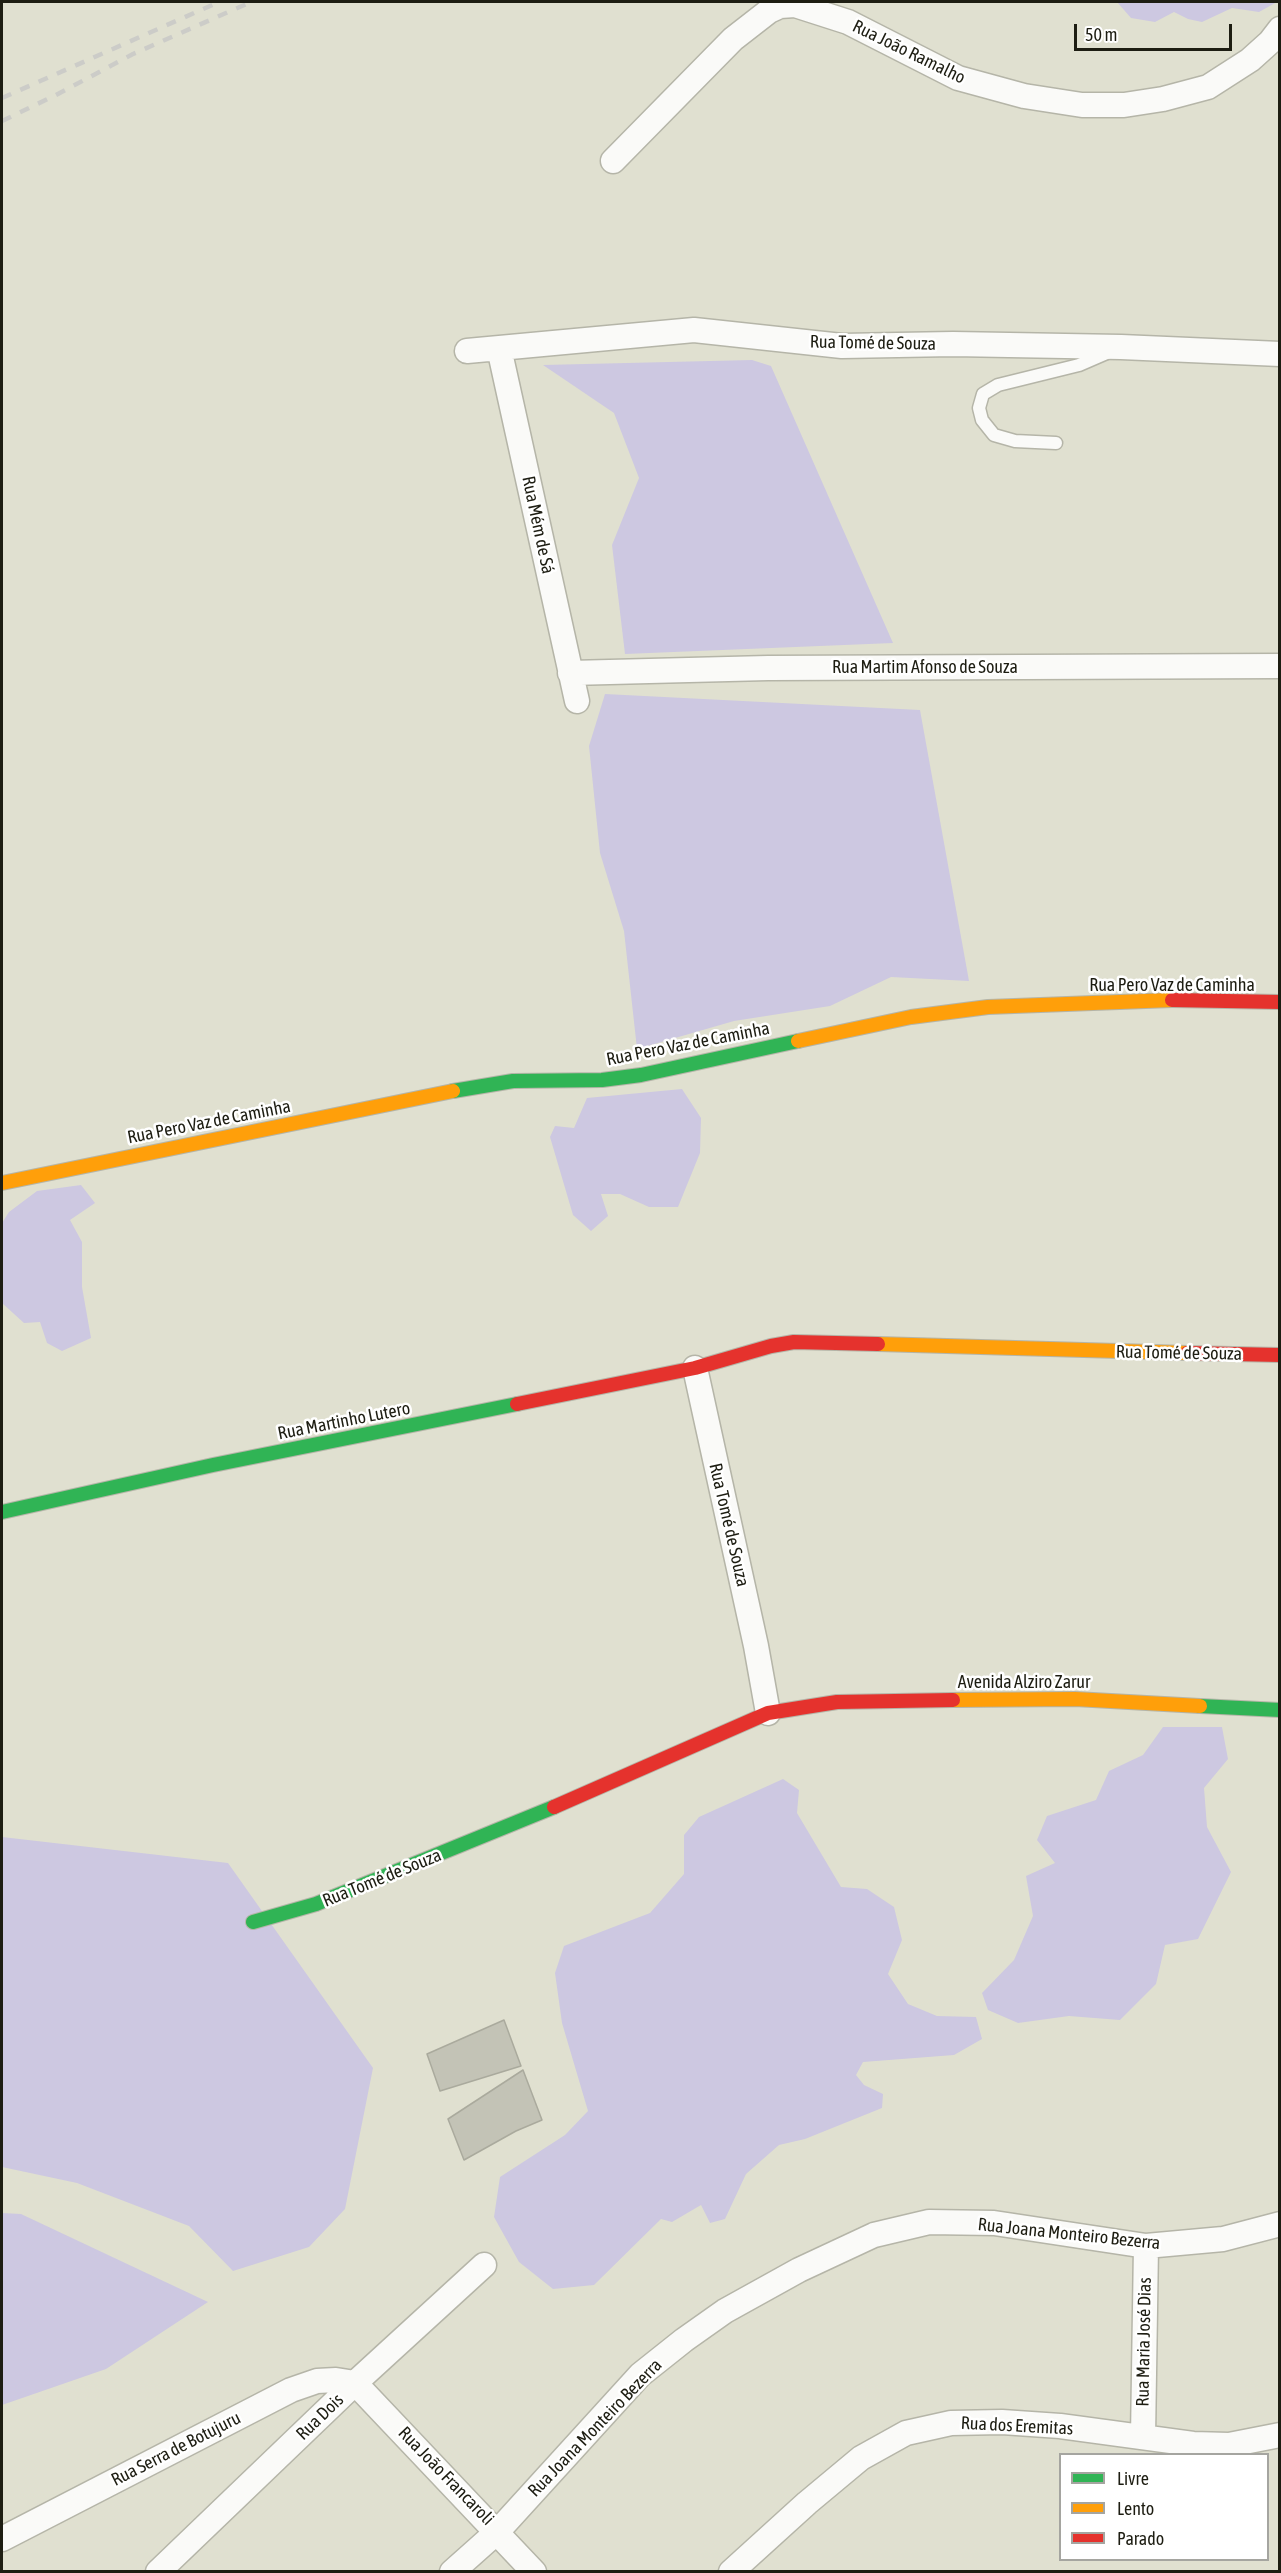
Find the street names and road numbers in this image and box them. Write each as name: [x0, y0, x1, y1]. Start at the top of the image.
street label: Rua João Ramalho: [849, 15, 969, 89]
street label: Rua Tomé de Souza: [810, 331, 936, 355]
street label: Rua Mém de Sá: [517, 474, 559, 576]
street label: Rua Martim Afonso de Souza: [832, 656, 1018, 678]
street label: Rua Pero Vaz de Caminha: [1089, 974, 1255, 996]
street label: Rua Pero Vaz de Caminha: [605, 1018, 771, 1070]
street label: Rua Pero Vaz de Caminha: [126, 1096, 292, 1148]
street label: Rua Tomé de Souza: [1116, 1341, 1242, 1365]
street label: Rua Martinho Lutero: [276, 1398, 412, 1444]
street label: Rua Tomé de Souza: [704, 1461, 754, 1589]
street label: Avenida Alziro Zarur: [958, 1671, 1090, 1693]
street label: Rua Tomé de Souza: [319, 1844, 445, 1912]
street label: Rua Joana Monteiro Bezerra: [977, 2214, 1161, 2254]
street label: Rua Maria José Dias: [1132, 2277, 1156, 2407]
street label: Rua Joana Monteiro Bezerra: [524, 2355, 666, 2501]
street label: Rua Dois: [292, 2389, 348, 2445]
street label: Rua Serra de Botujuru: [108, 2407, 244, 2491]
street label: Rua dos Eremitas: [960, 2412, 1074, 2440]
street label: Rua João Francaroli: [394, 2422, 498, 2530]

